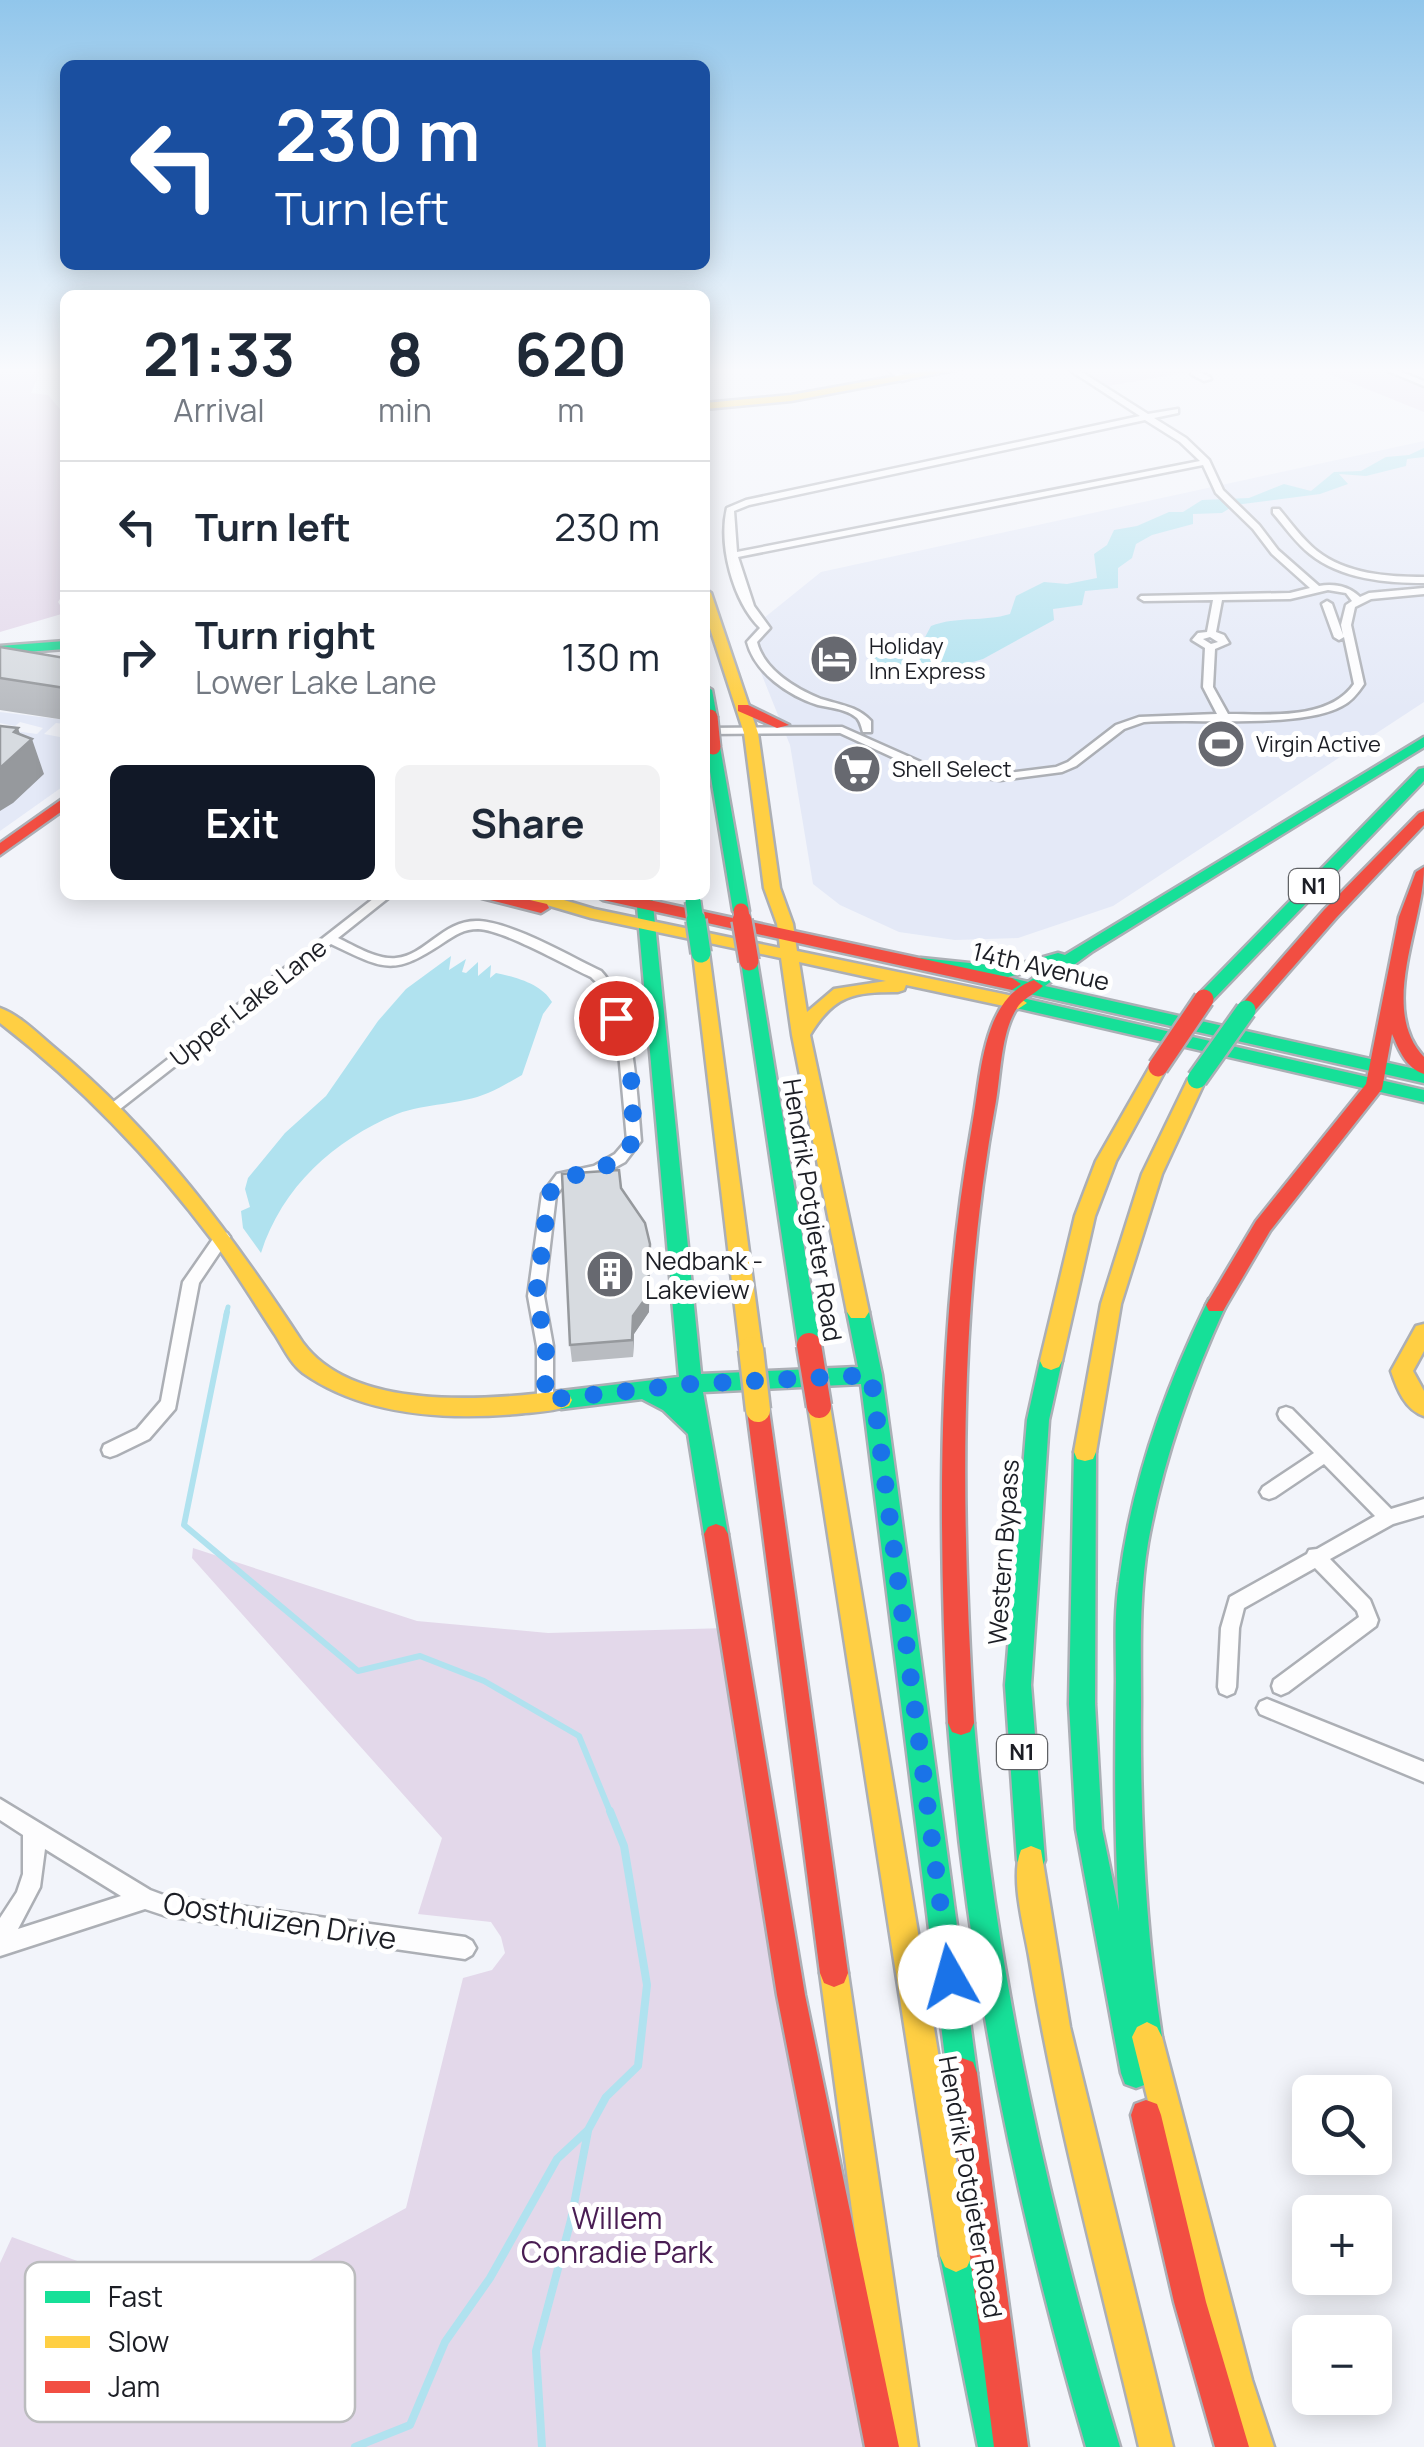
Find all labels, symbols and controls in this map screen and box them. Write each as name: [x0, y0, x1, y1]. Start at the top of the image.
text: 230 m: [275, 86, 480, 182]
icon: left: [110, 100, 240, 230]
text: Turn left: [275, 177, 449, 239]
text: 21:33: [143, 312, 295, 394]
text: 8: [387, 312, 423, 394]
text: 620: [515, 312, 627, 394]
text: Arrival: [173, 388, 265, 432]
text: min: [378, 388, 432, 432]
text: m: [557, 388, 584, 432]
icon: left: [110, 499, 165, 554]
text: Turn left: [195, 500, 351, 552]
text: 230 m: [554, 500, 660, 552]
text: Turn right: [195, 608, 376, 660]
icon: right: [110, 629, 165, 684]
text: 130 m: [561, 630, 660, 682]
place label: Holiday Inn Express: [869, 631, 986, 686]
hotel icon: Holiday Inn Express: [808, 633, 860, 685]
text: Lower Lake Lane: [195, 660, 437, 704]
sports icon: Virgin Active: [1195, 718, 1247, 770]
place label: Virgin Active: [1256, 729, 1381, 759]
supermarket icon: Shell Select: [831, 743, 883, 795]
place label: Shell Select: [892, 754, 1012, 784]
button: Exit: [110, 765, 375, 880]
button: Share: [395, 765, 660, 880]
road number: N1: [1289, 869, 1339, 903]
street label: Upper Lake Lane: [162, 930, 334, 1074]
street label: 14th Avenue: [969, 933, 1113, 999]
pin: [574, 976, 659, 1061]
icon: arrive: [589, 991, 644, 1046]
street label: Hendrik Potgieter Road: [775, 1076, 851, 1344]
place label: Nedbank - Lakeview: [645, 1243, 763, 1307]
building icon: Nedbank - Lakeview: [584, 1248, 636, 1300]
street label: Western Bypass: [979, 1458, 1027, 1646]
road number: N1: [997, 1735, 1047, 1769]
street label: Oosthuizen Drive: [161, 1881, 399, 1959]
position arrow: [898, 1925, 1002, 2029]
street label: Hendrik Potgieter Road: [931, 2053, 1011, 2321]
map controls: [1292, 2075, 1392, 2415]
button: search: [1292, 2075, 1392, 2175]
button: +: [1292, 2195, 1392, 2295]
park label: Willem Conradie Park: [521, 2197, 714, 2272]
legend: [25, 2262, 355, 2422]
text: Fast: [108, 2277, 163, 2315]
button: −: [1292, 2315, 1392, 2415]
text: Slow: [108, 2322, 169, 2360]
text: Jam: [108, 2367, 160, 2405]

